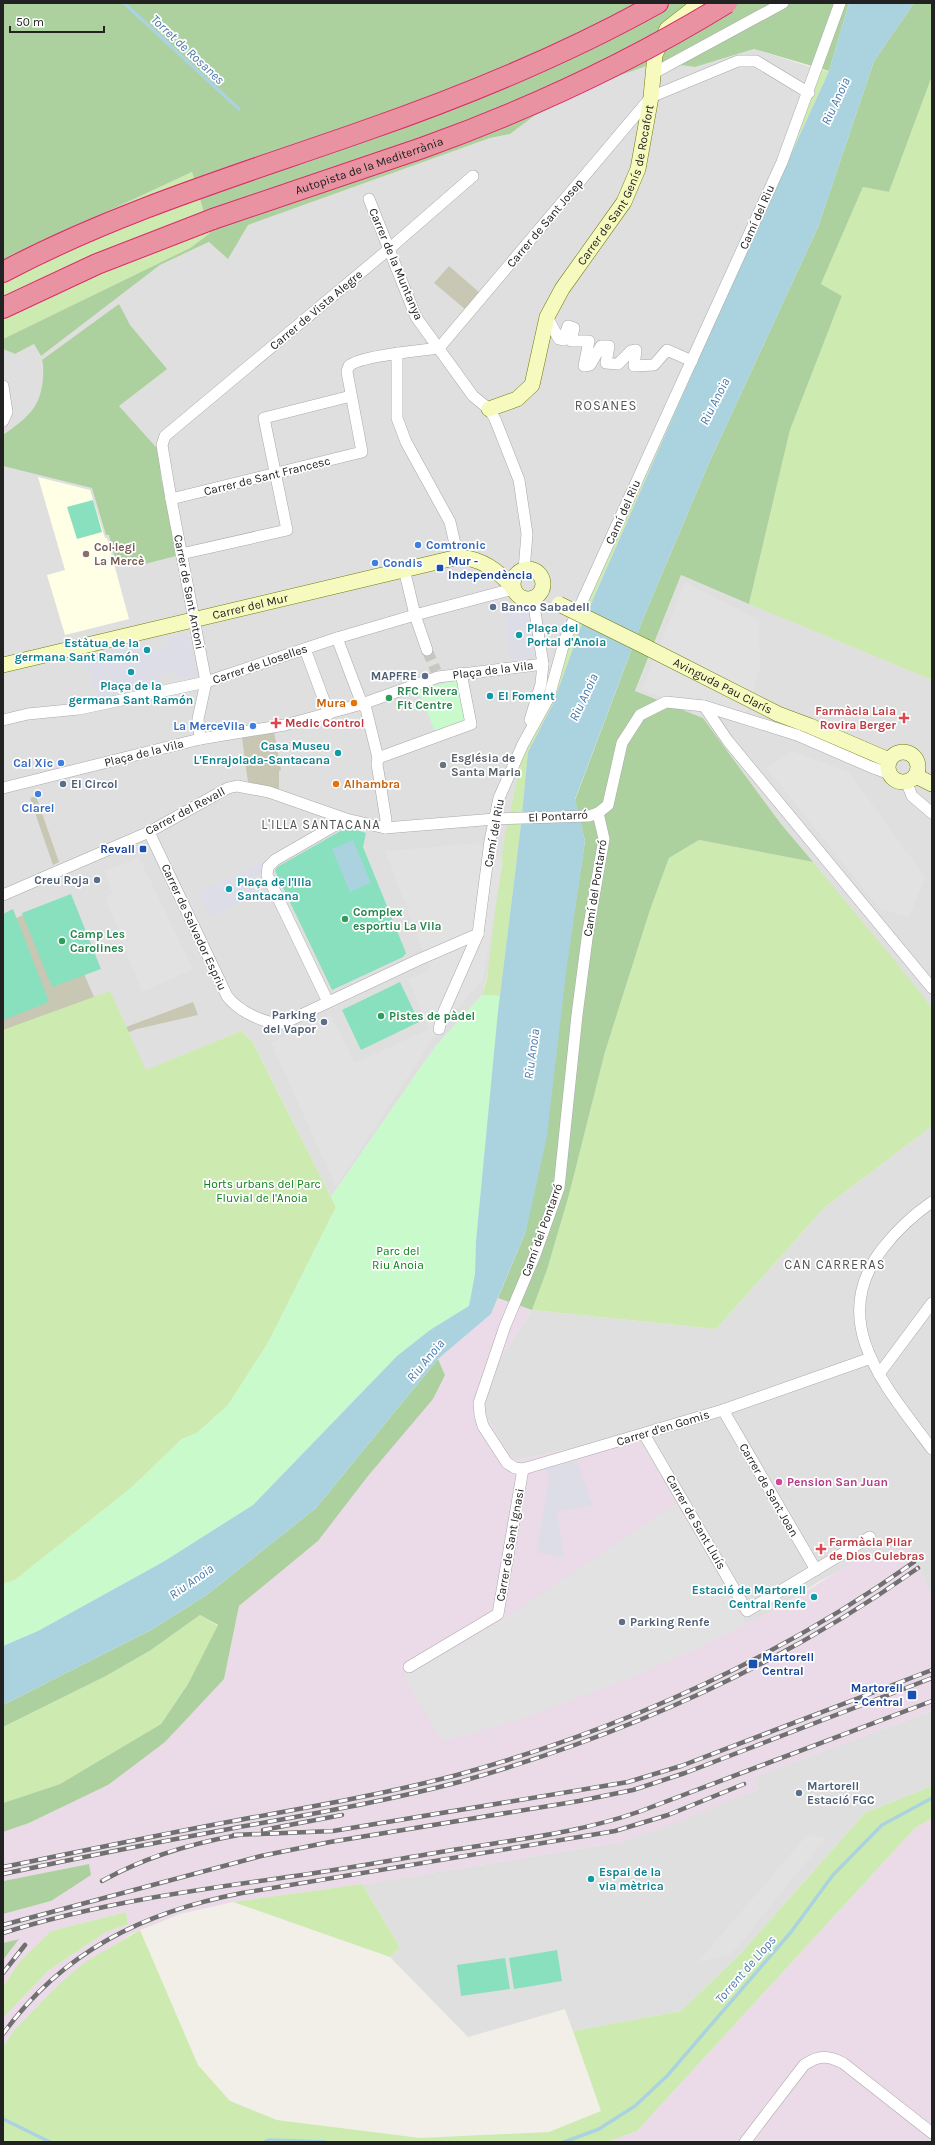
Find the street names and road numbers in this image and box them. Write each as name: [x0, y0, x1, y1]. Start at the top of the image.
street label: Carrer de Sant Genís de Rocafort: [574, 103, 657, 268]
street label: Autopista de la Mediterrània: [293, 134, 445, 197]
street label: Carrer de Sant Josep: [504, 176, 586, 270]
street label: Camí del Riu: [737, 182, 777, 252]
street label: Carrer de la Muntanya: [366, 206, 426, 322]
street label: Carrer de Vista Alegre: [267, 267, 365, 353]
street label: Carrer de Sant Francesc: [202, 453, 332, 499]
street label: Camí del Riu: [603, 477, 643, 547]
street label: Carrer de Sant Antoni: [171, 533, 207, 651]
street label: Carrer del Mur: [211, 590, 290, 622]
street label: Carrer de Lloselles: [211, 641, 309, 687]
street label: Avinguda Pau Clarís: [671, 655, 775, 717]
street label: Plaça de la Vila: [452, 658, 534, 682]
street label: Plaça de la Vila: [103, 736, 185, 770]
street label: Carrer del Revall: [143, 784, 227, 838]
street label: Camí del Riu: [481, 798, 507, 868]
street label: El Pontarró: [528, 807, 588, 825]
street label: Camí del Pontarró: [580, 839, 610, 937]
street label: Carrer de Salvador Espriu: [158, 861, 230, 993]
street label: Camí del Pontarró: [519, 1182, 565, 1278]
street label: Carrer d'en Gomis: [615, 1407, 711, 1449]
street label: Carrer de Sant Joan: [736, 1441, 802, 1539]
street label: Carrer de Sant Lluís: [663, 1472, 729, 1572]
street label: Carrer de Sant Ignasi: [493, 1487, 527, 1603]

